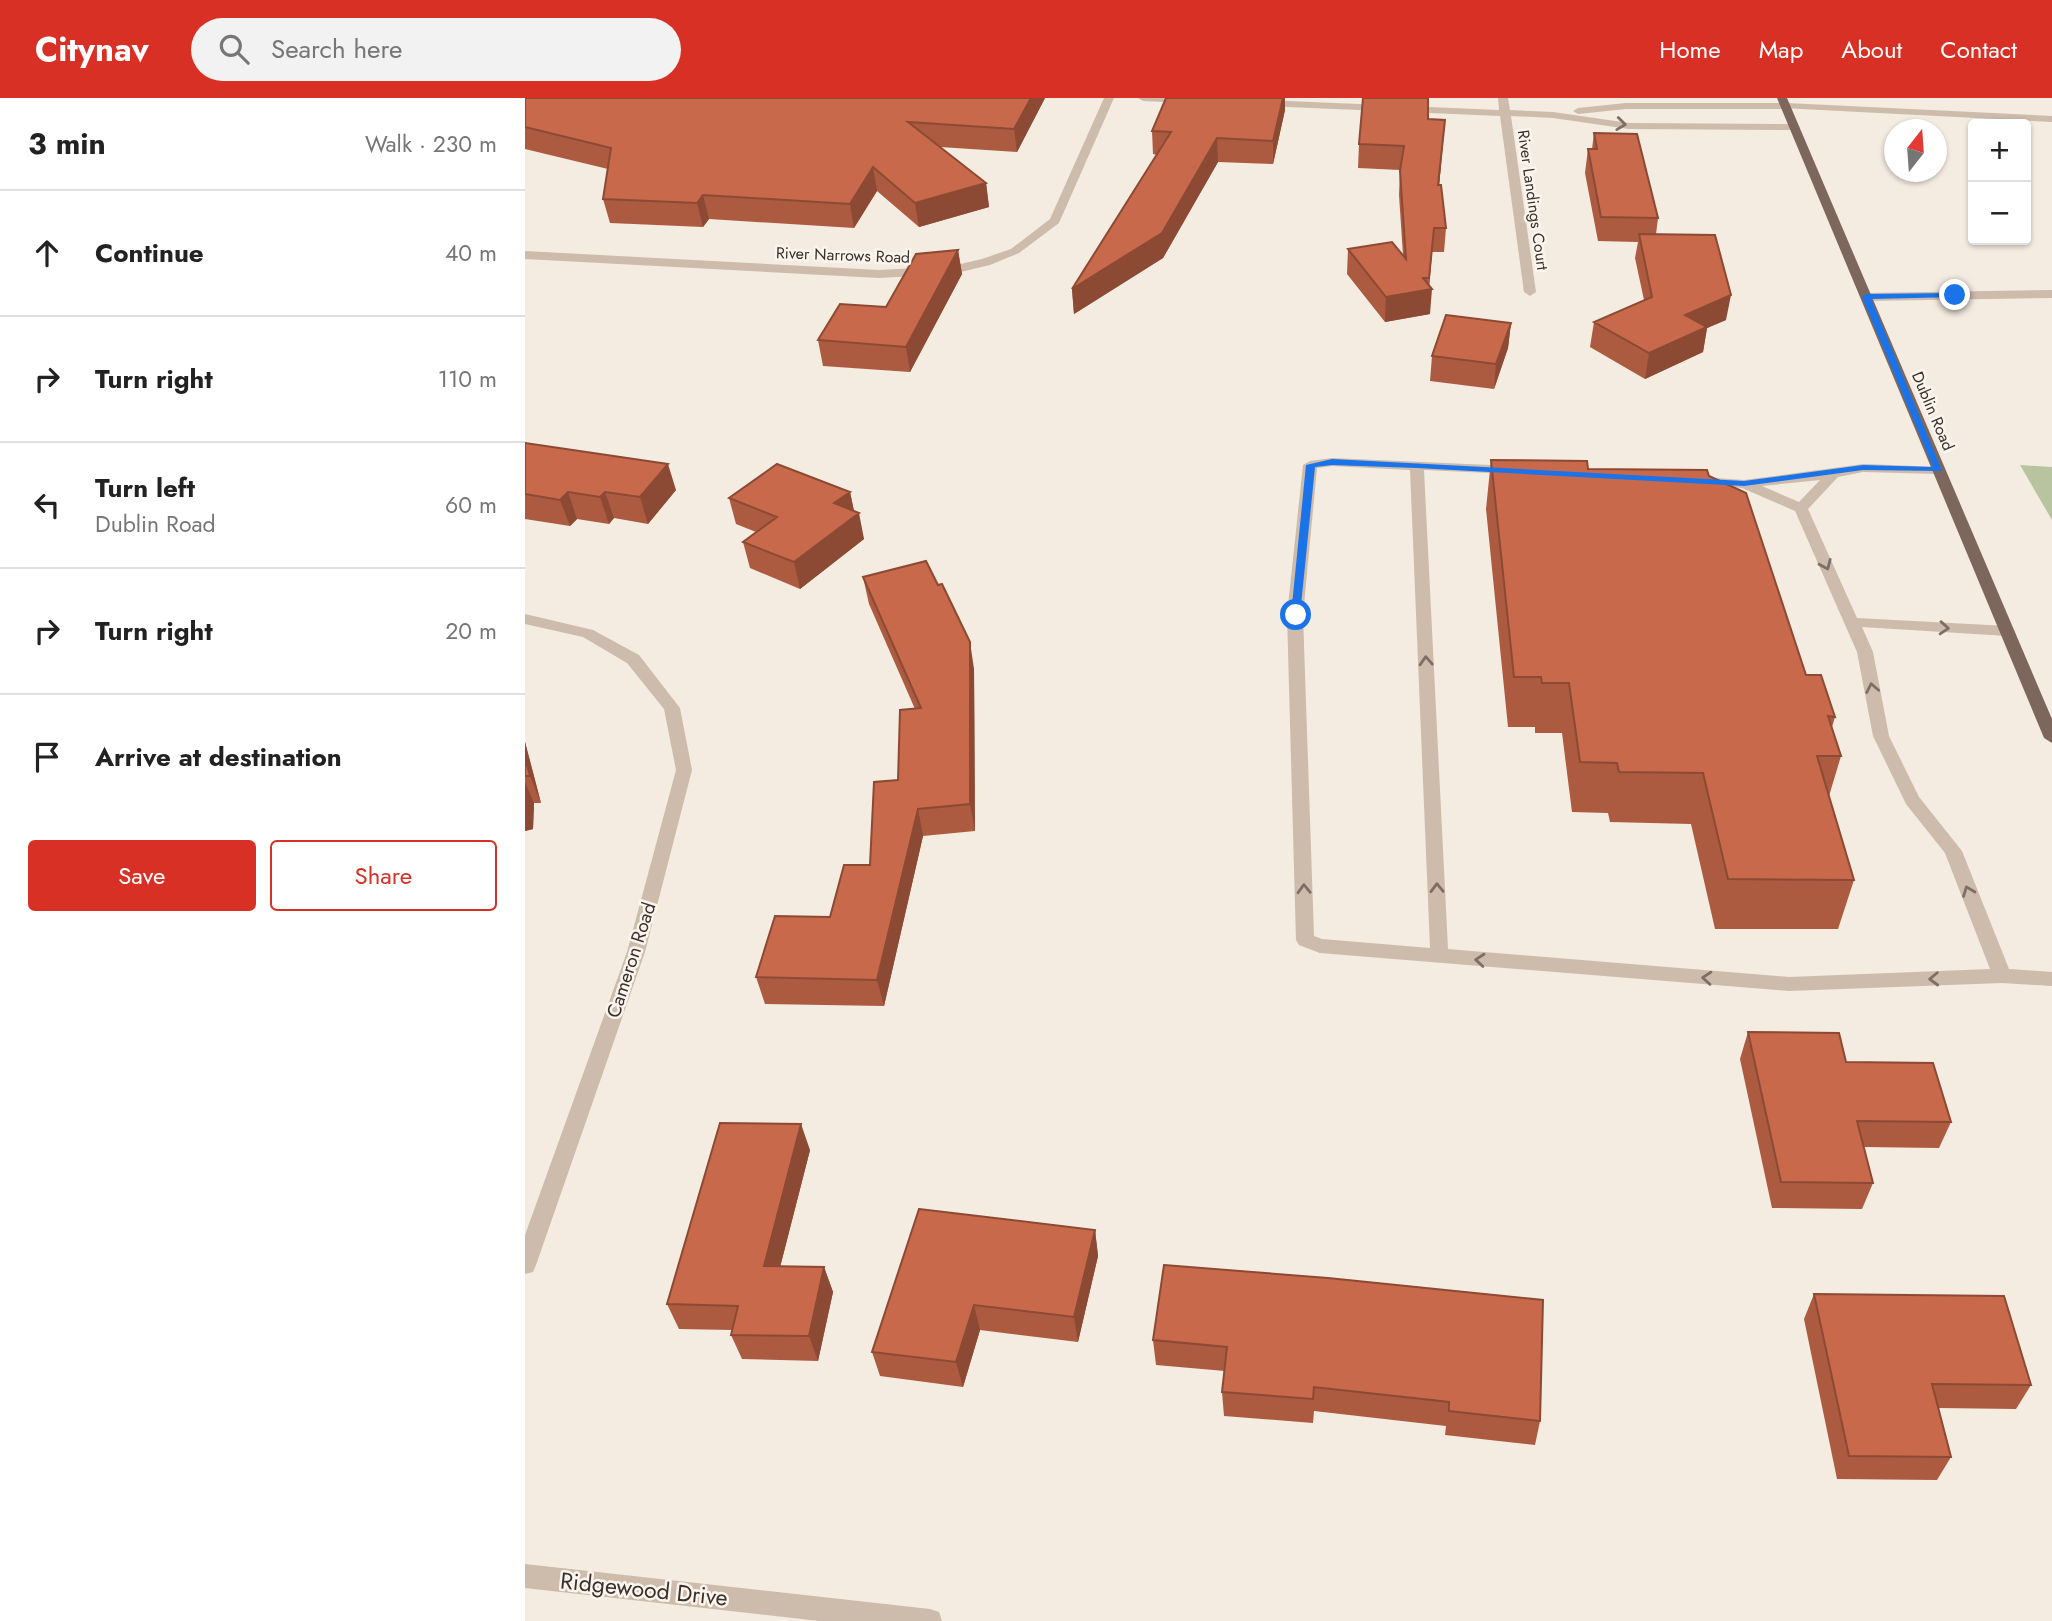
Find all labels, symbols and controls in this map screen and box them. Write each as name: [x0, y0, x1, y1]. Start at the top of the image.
search box: [191, 18, 681, 81]
text: Citynav: [35, 26, 149, 73]
icon: search: [215, 30, 253, 68]
text: Search here: [271, 30, 402, 68]
text: Home: [1659, 32, 1721, 67]
text: Map: [1759, 32, 1803, 67]
text: About: [1841, 32, 1902, 67]
text: Contact: [1940, 32, 2017, 67]
one-way arrow: [1615, 117, 1627, 132]
north arrow: [1884, 119, 1947, 182]
map controls: [1968, 119, 2031, 245]
button: +: [1968, 119, 2031, 182]
text: 3 min: [28, 122, 106, 165]
text: Walk · 230 m: [365, 127, 497, 161]
street label: River Landings Court: [1512, 128, 1554, 272]
button: −: [1968, 182, 2031, 245]
icon: ahead: [28, 234, 66, 272]
text: Continue: [95, 234, 204, 272]
text: 40 m: [445, 236, 497, 270]
street label: River Narrows Road: [775, 241, 911, 269]
route end: [1939, 279, 1970, 310]
icon: right: [28, 360, 66, 398]
text: Turn right: [95, 360, 213, 398]
text: 110 m: [438, 362, 497, 396]
street label: Dublin Road: [1906, 368, 1960, 454]
text: Turn left: [95, 469, 195, 507]
icon: left: [28, 486, 66, 524]
text: 60 m: [445, 488, 497, 522]
text: Dublin Road: [95, 507, 216, 541]
one-way arrow: [1818, 558, 1832, 570]
route start: [1280, 599, 1311, 630]
icon: right: [28, 612, 66, 650]
text: Turn right: [95, 612, 213, 650]
text: 20 m: [445, 614, 497, 648]
one-way arrow: [1939, 620, 1950, 635]
one-way arrow: [1419, 655, 1434, 666]
one-way arrow: [1865, 683, 1880, 694]
icon: arrive: [28, 738, 66, 776]
text: Arrive at destination: [95, 738, 342, 776]
button: Save: [28, 840, 256, 911]
button: Share: [270, 840, 497, 911]
one-way arrow: [1429, 882, 1445, 893]
one-way arrow: [1296, 883, 1311, 894]
one-way arrow: [1962, 885, 1976, 898]
street label: Cameron Road: [600, 899, 662, 1021]
one-way arrow: [1474, 953, 1485, 968]
one-way arrow: [1701, 971, 1712, 986]
one-way arrow: [1928, 971, 1939, 986]
street label: Ridgewood Drive: [559, 1563, 730, 1615]

